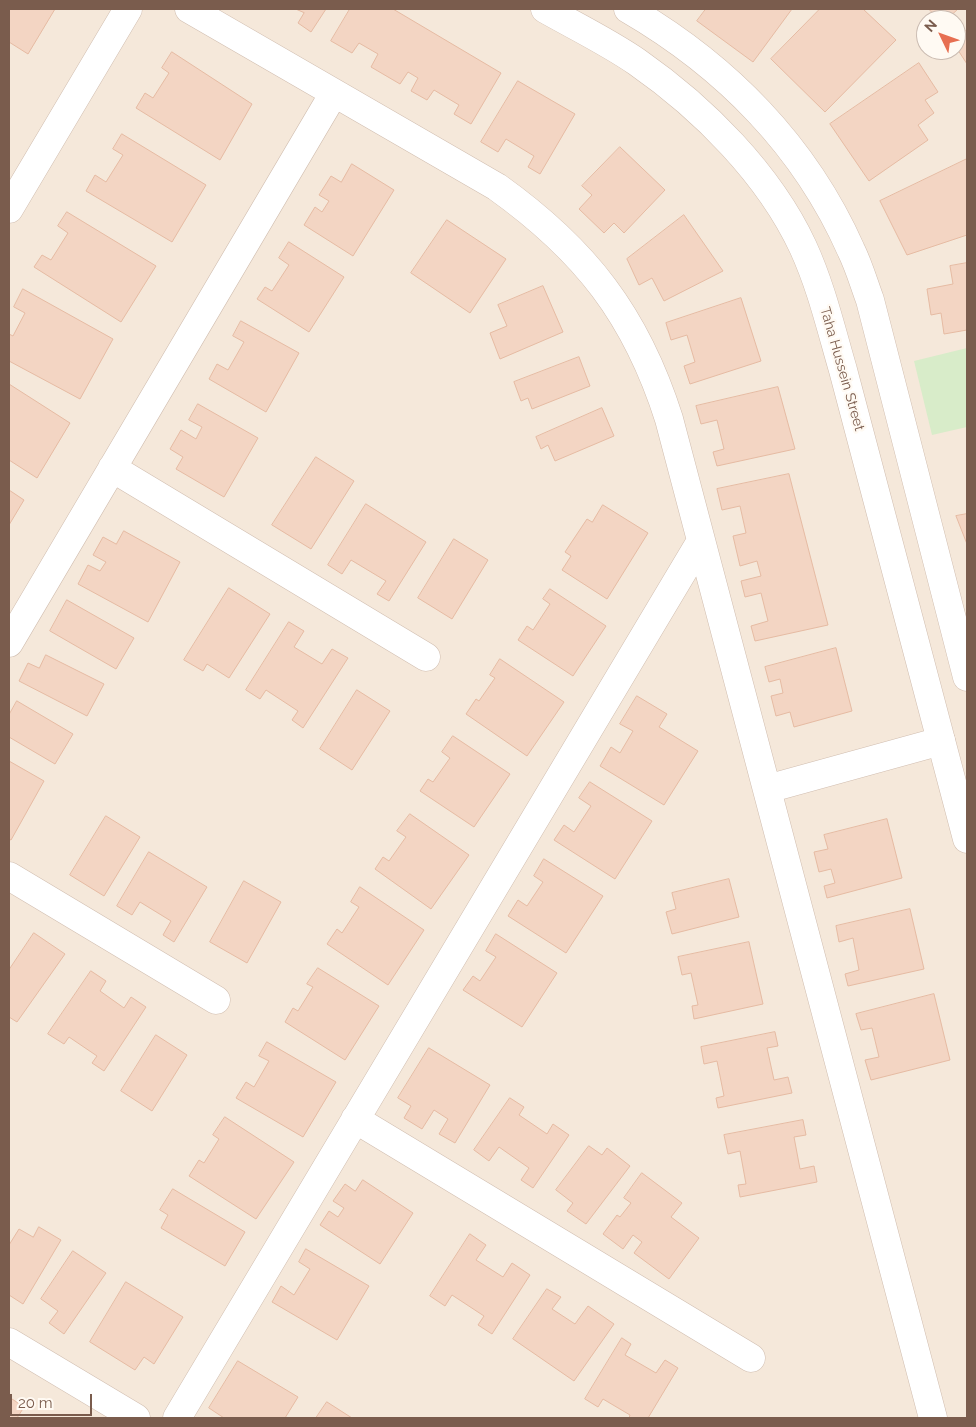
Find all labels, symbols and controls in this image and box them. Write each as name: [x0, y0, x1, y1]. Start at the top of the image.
north arrow: [916, 10, 966, 60]
text: N: [921, 16, 940, 35]
street label: Taha Hussein Street: [816, 305, 868, 433]
scale bar: [12, 1384, 95, 1416]
text: 20 m: [18, 1394, 53, 1412]

